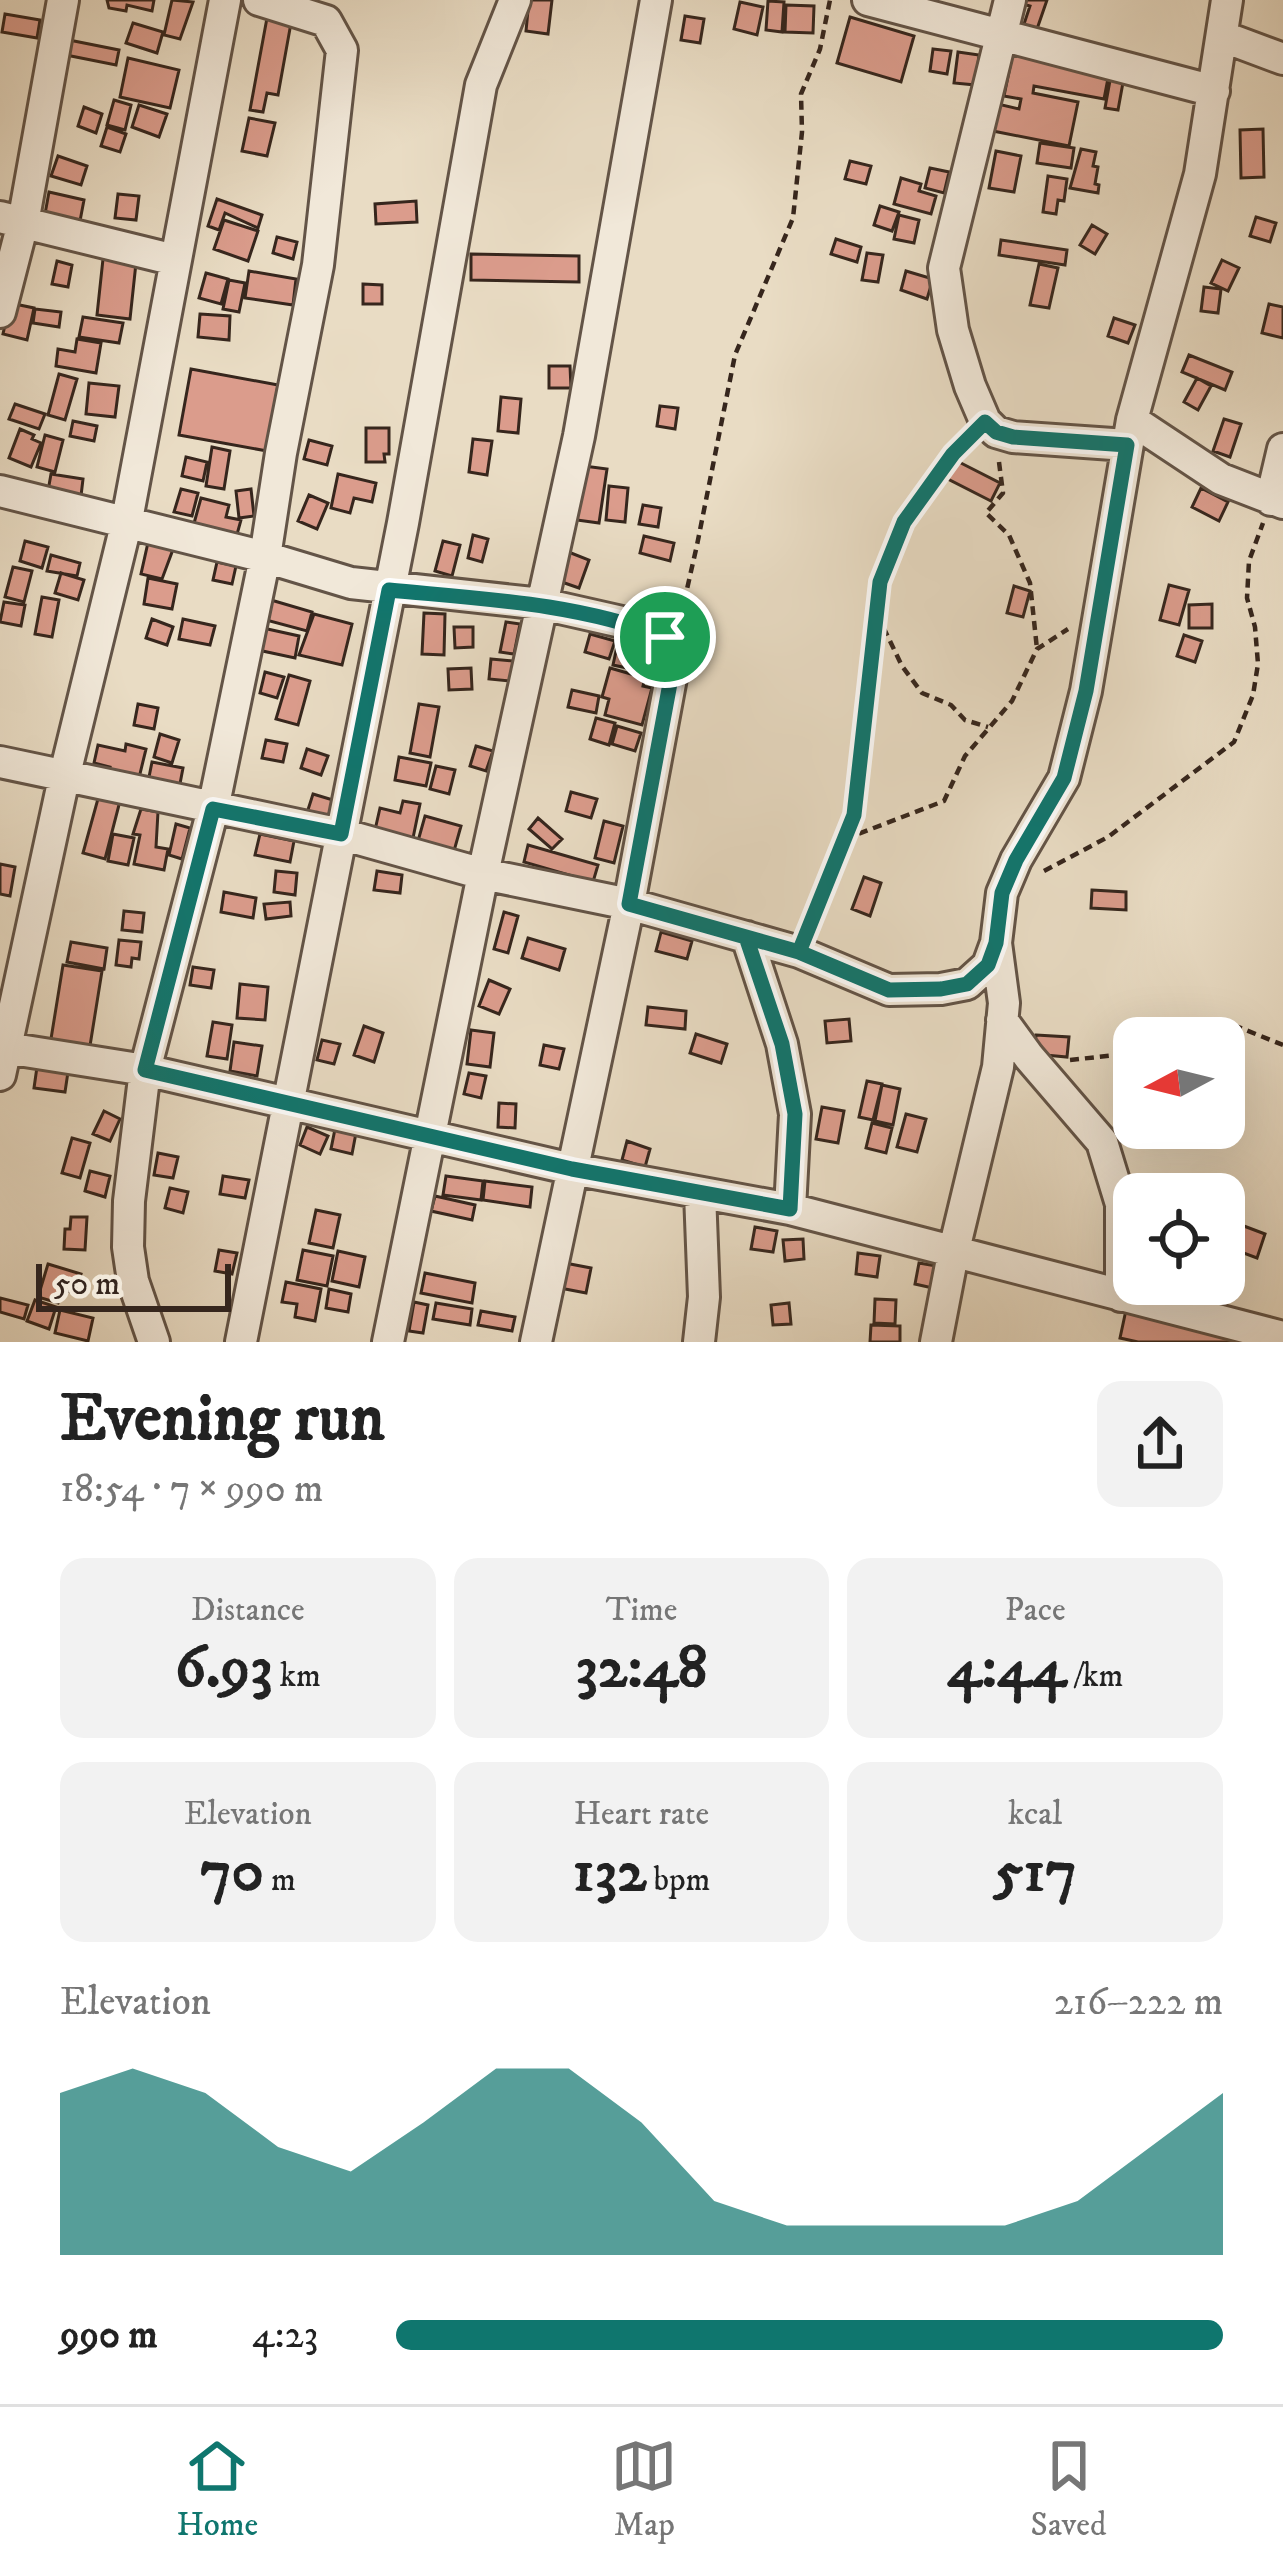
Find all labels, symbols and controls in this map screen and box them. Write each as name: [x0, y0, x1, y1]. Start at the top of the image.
pin: [614, 586, 716, 688]
icon: arrive: [632, 604, 698, 670]
north arrow: [1113, 1017, 1245, 1149]
map controls: [1113, 1017, 1245, 1305]
button: locate: [1113, 1173, 1245, 1305]
scale bar: [36, 1258, 231, 1311]
text: 50 m: [54, 1264, 120, 1305]
text: Evening run: [60, 1379, 385, 1461]
button: share: [1097, 1381, 1223, 1507]
text: 18:54 · 7 × 990 m: [60, 1465, 323, 1514]
text: Distance: [191, 1590, 305, 1631]
text: Time: [606, 1590, 677, 1631]
text: Pace: [1005, 1590, 1066, 1631]
text: 6.93: [175, 1631, 273, 1706]
text: 32:48: [575, 1631, 708, 1706]
text: 4:44: [947, 1631, 1066, 1706]
text: km: [273, 1656, 321, 1697]
text: /km: [1066, 1656, 1123, 1697]
text: Elevation: [184, 1794, 312, 1835]
text: Heart rate: [574, 1794, 709, 1835]
text: kcal: [1008, 1794, 1062, 1835]
text: 70: [200, 1835, 264, 1910]
text: 132: [573, 1835, 646, 1910]
text: 517: [993, 1835, 1077, 1910]
text: m: [264, 1860, 296, 1901]
text: bpm: [646, 1860, 710, 1901]
text: Elevation: [60, 1978, 211, 2027]
text: 216–222 m: [1054, 1978, 1223, 2027]
text: 990 m: [60, 2311, 158, 2360]
text: 4:23: [252, 2311, 318, 2360]
tab: Home: [177, 2433, 258, 2546]
tab: Map: [611, 2433, 677, 2546]
tab: Saved: [1031, 2433, 1106, 2546]

